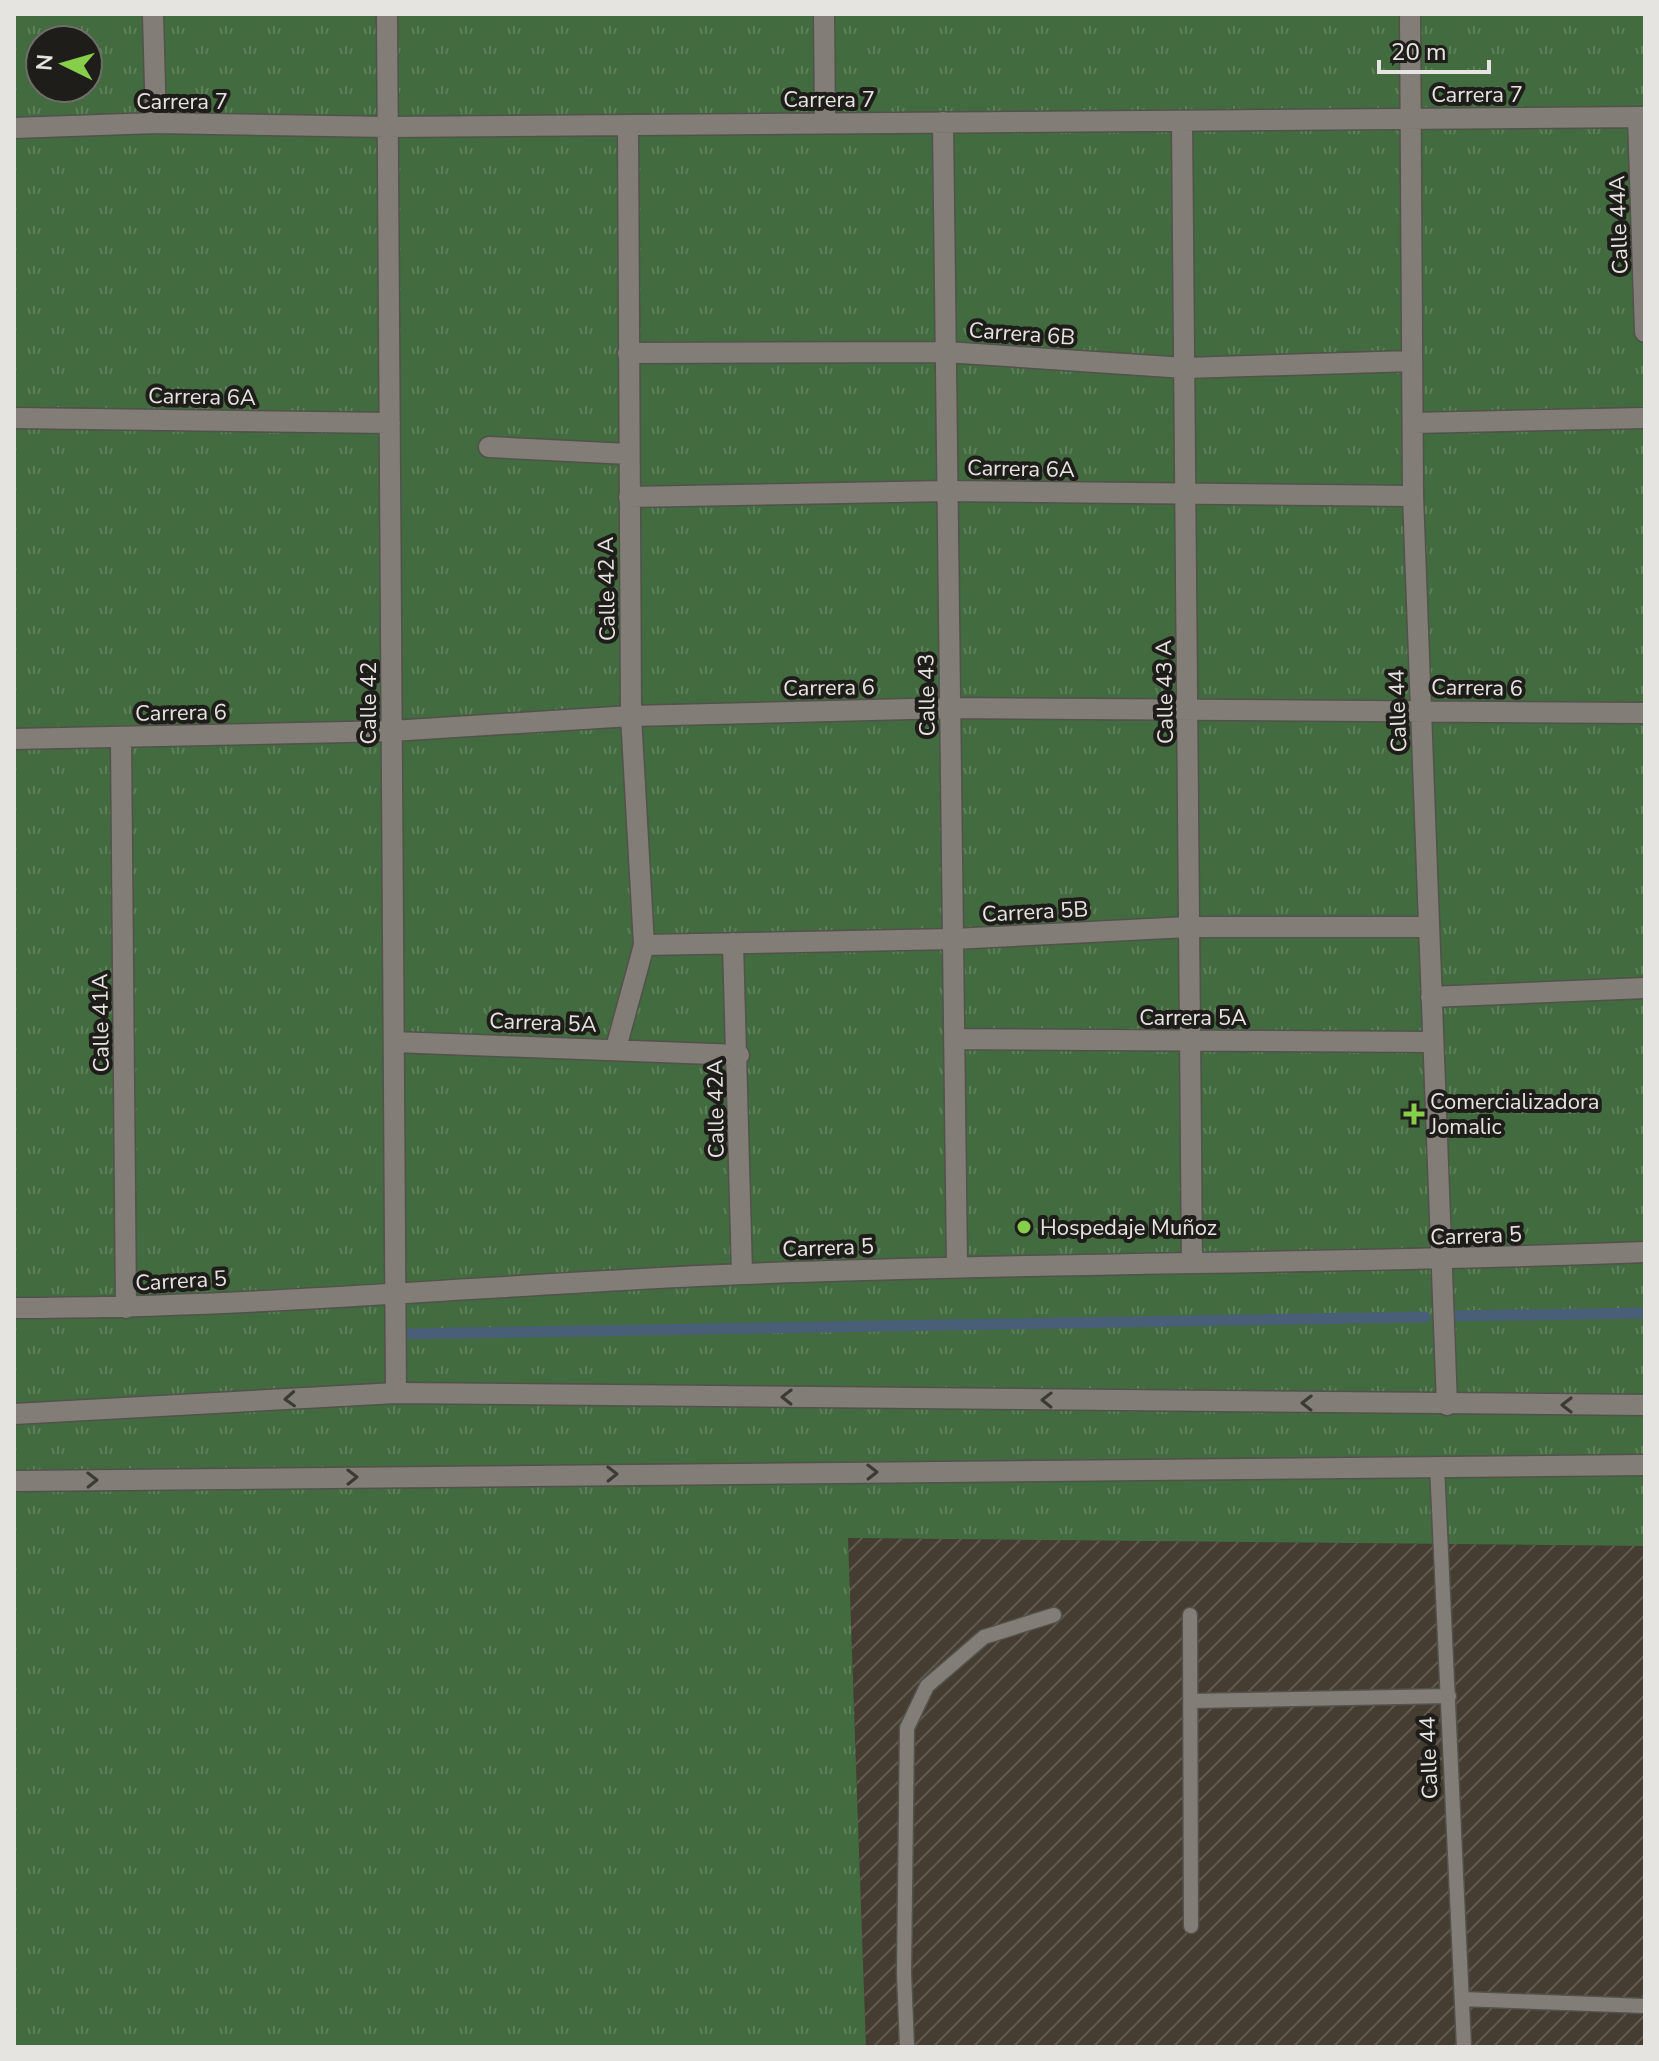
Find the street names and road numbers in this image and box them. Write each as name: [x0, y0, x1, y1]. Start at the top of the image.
street label: Carrera 7: [1431, 80, 1523, 110]
street label: Carrera 7: [783, 85, 875, 115]
street label: Carrera 7: [136, 87, 228, 117]
street label: Calle 44A: [1602, 175, 1636, 275]
street label: Carrera 6B: [968, 315, 1076, 353]
street label: Carrera 6A: [148, 381, 256, 413]
street label: Carrera 6A: [967, 453, 1075, 485]
street label: Calle 42 A: [591, 536, 623, 641]
street label: Calle 43 A: [1149, 639, 1181, 744]
street label: Calle 43: [911, 653, 943, 737]
street label: Calle 42: [354, 662, 384, 744]
street label: Calle 44: [1382, 669, 1414, 753]
street label: Carrera 6: [783, 672, 875, 704]
street label: Carrera 6: [1431, 672, 1523, 704]
street label: Carrera 6: [135, 697, 227, 729]
street label: Carrera 5B: [981, 894, 1089, 930]
street label: Calle 41A: [85, 973, 117, 1073]
street label: Carrera 5A: [1139, 1003, 1247, 1033]
street label: Carrera 5A: [489, 1006, 597, 1040]
street label: Calle 42A: [700, 1059, 732, 1159]
street label: Carrera 5: [1430, 1219, 1522, 1253]
street label: Carrera 5: [782, 1231, 874, 1265]
street label: Carrera 5: [134, 1264, 228, 1298]
street label: Calle 44: [1413, 1716, 1445, 1800]

